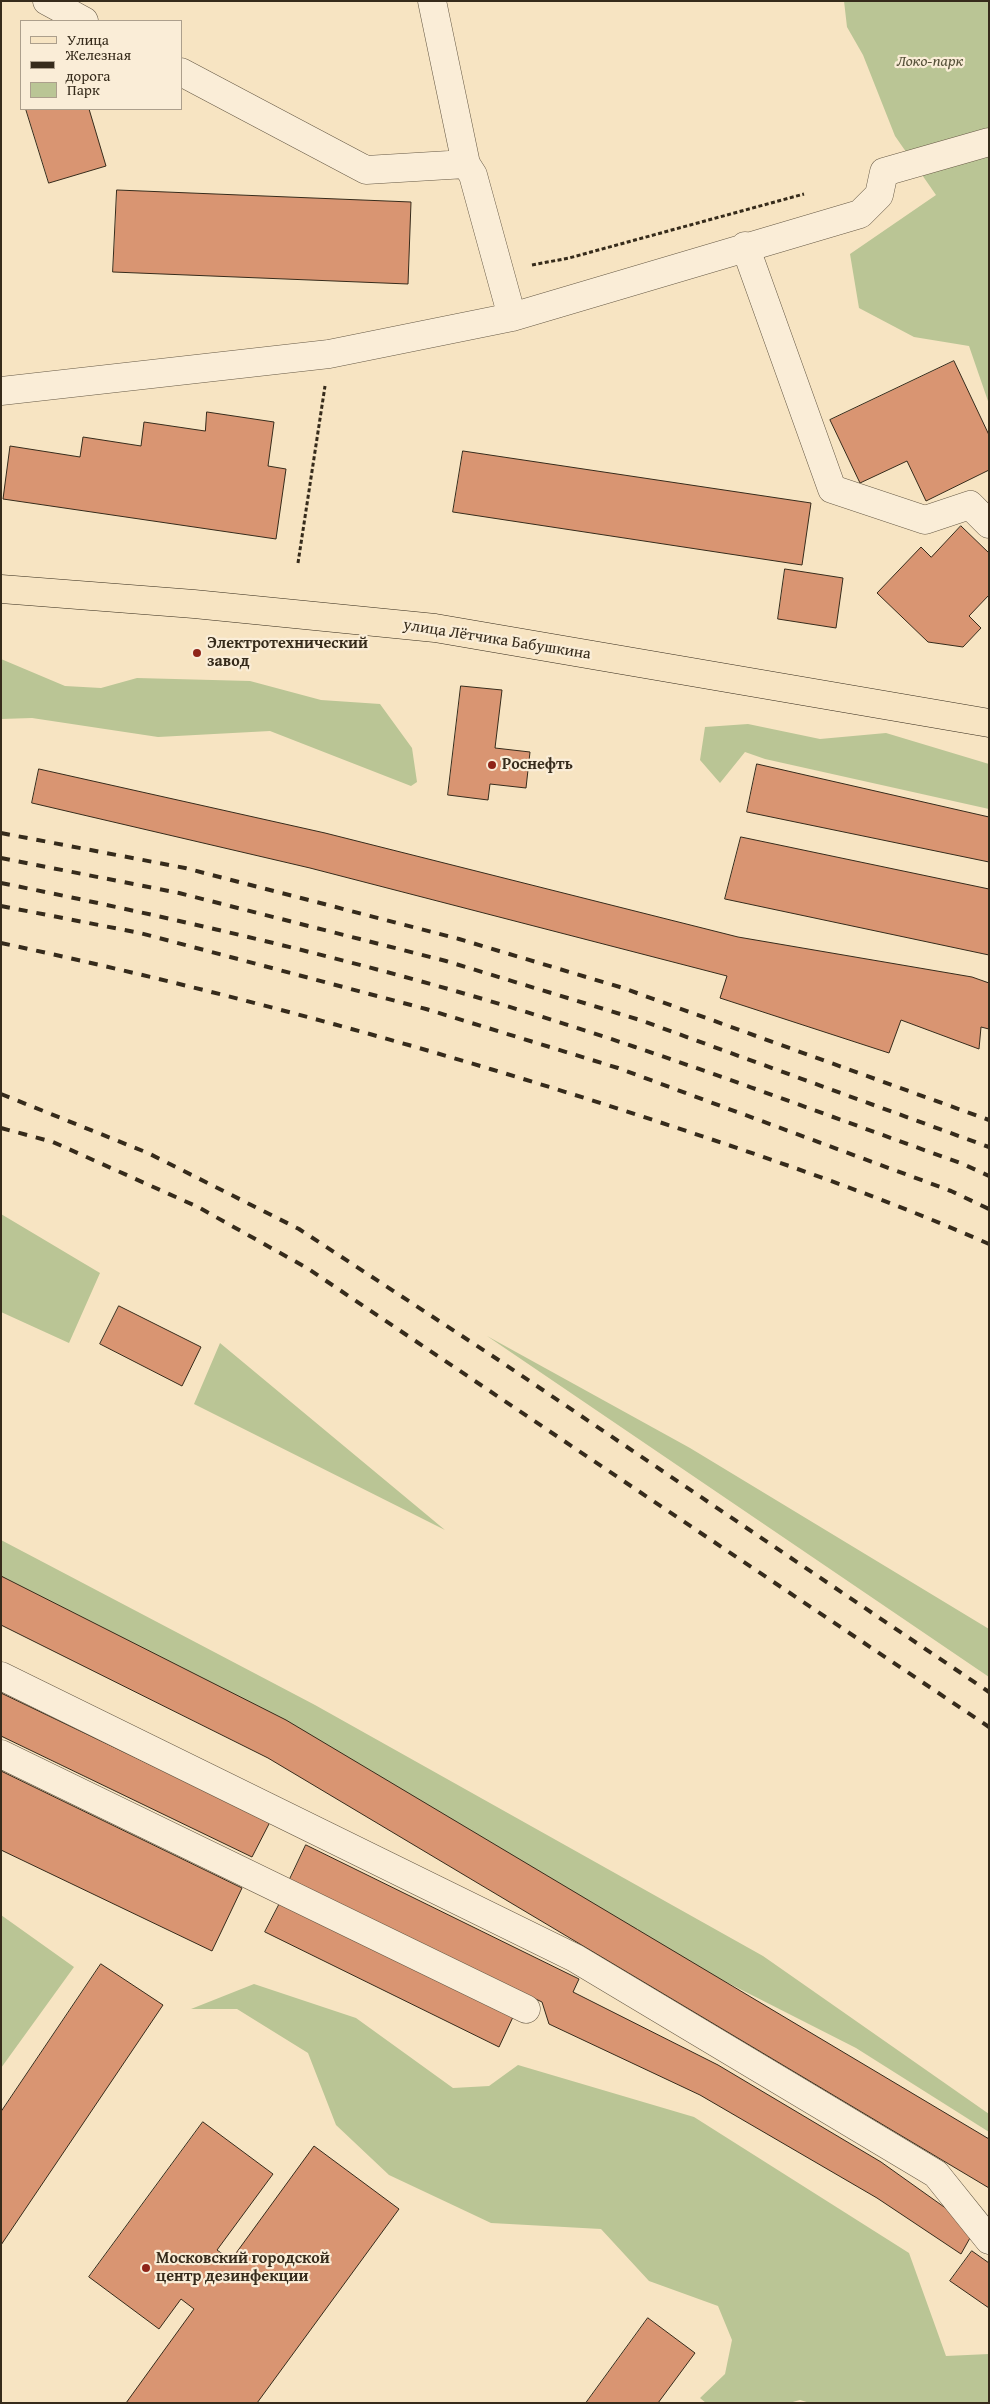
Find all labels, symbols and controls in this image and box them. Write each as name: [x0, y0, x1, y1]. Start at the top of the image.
legend: [20, 20, 182, 110]
text: Улица: [67, 29, 109, 50]
text: Железная дорога: [65, 44, 131, 86]
park label: Локо-парк: [896, 52, 964, 72]
text: Парк: [67, 79, 100, 100]
street label: улица Лётчика Бабушкина: [402, 616, 592, 664]
place label: Электротехнический завод: [207, 634, 368, 672]
marker: Электротехнический завод: [191, 647, 203, 659]
place label: Роснефть: [502, 755, 573, 775]
marker: Роснефть: [486, 759, 498, 771]
place label: Московский городской центр дезинфекции: [156, 2249, 330, 2287]
marker: Московский городской центр дезинфекции: [140, 2262, 152, 2274]

